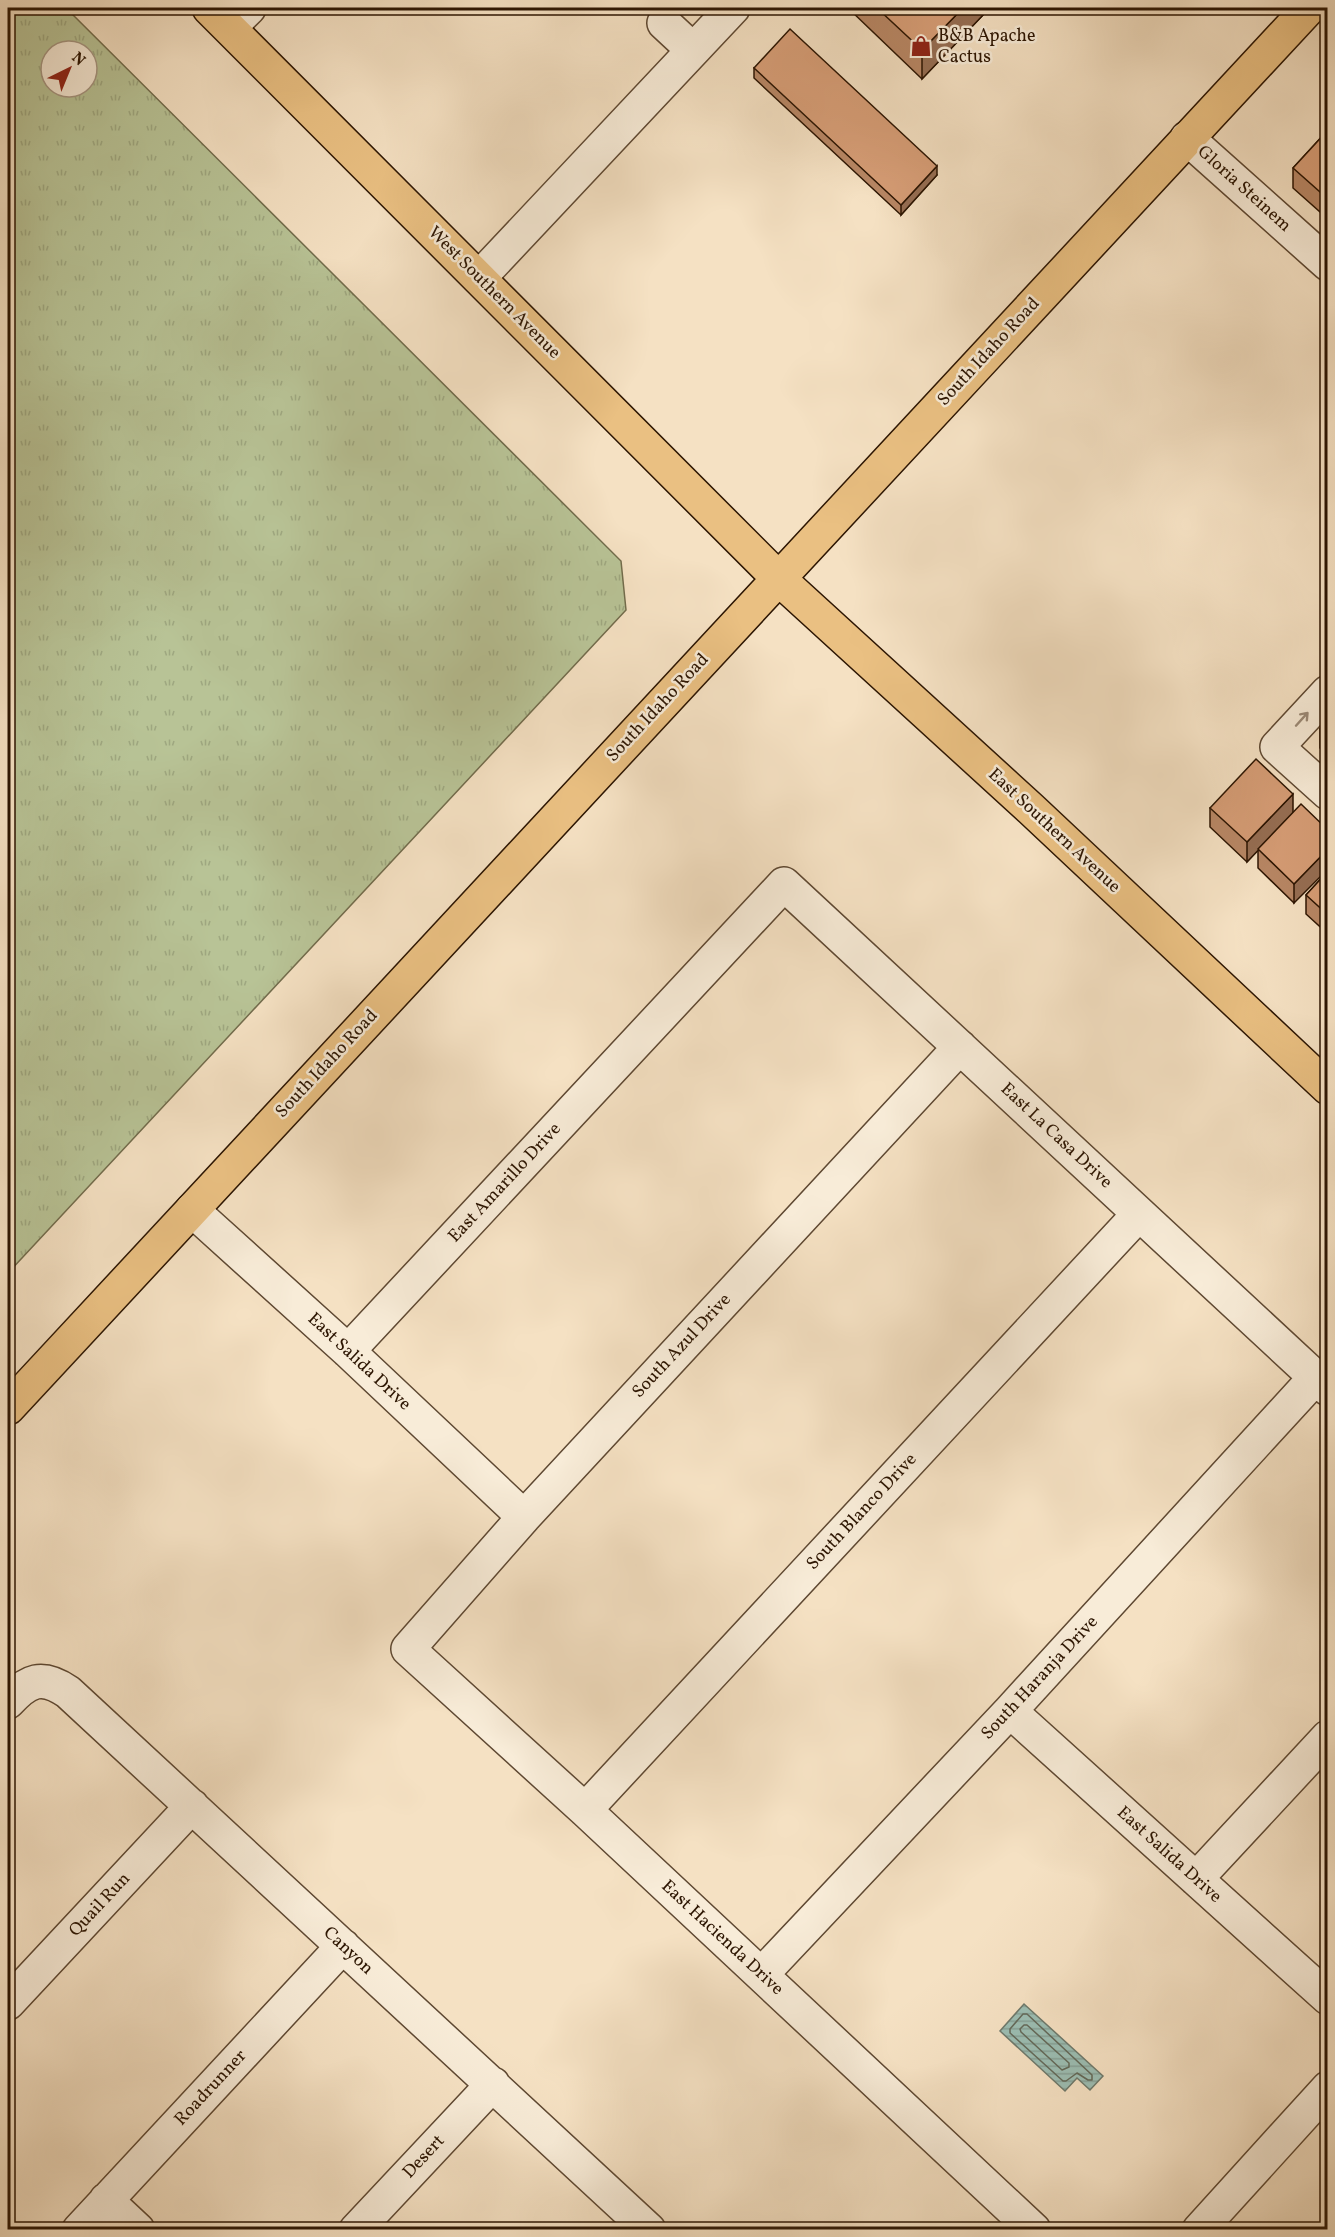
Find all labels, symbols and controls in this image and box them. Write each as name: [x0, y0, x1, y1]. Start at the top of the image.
place label: B&B Apache Cactus: [938, 24, 1035, 70]
shop icon: B&B Apache Cactus: [909, 34, 933, 58]
north arrow: [39, 39, 99, 99]
text: N: [66, 47, 90, 72]
street label: Gloria Steinem: [1191, 140, 1297, 238]
street label: West Southern Avenue: [422, 221, 566, 365]
street label: South Idaho Road: [932, 292, 1046, 412]
street label: South Idaho Road: [601, 648, 715, 768]
one-way arrow: [1295, 712, 1309, 727]
street label: East Southern Avenue: [982, 763, 1126, 899]
street label: South Idaho Road: [270, 1004, 384, 1124]
street label: East La Casa Drive: [994, 1077, 1118, 1195]
street label: East Amarillo Drive: [443, 1117, 567, 1249]
street label: South Azul Drive: [627, 1288, 737, 1404]
street label: East Salida Drive: [302, 1307, 416, 1417]
street label: South Blanco Drive: [801, 1448, 923, 1576]
street label: South Haranja Drive: [976, 1610, 1104, 1746]
street label: East Salida Drive: [1111, 1801, 1227, 1909]
street label: Quail Run: [64, 1867, 137, 1943]
street label: East Hacienda Drive: [655, 1875, 789, 2001]
street label: Canyon: [317, 1921, 379, 1981]
street label: Roadrunner: [169, 2044, 253, 2132]
street label: Desert: [397, 2130, 451, 2184]

